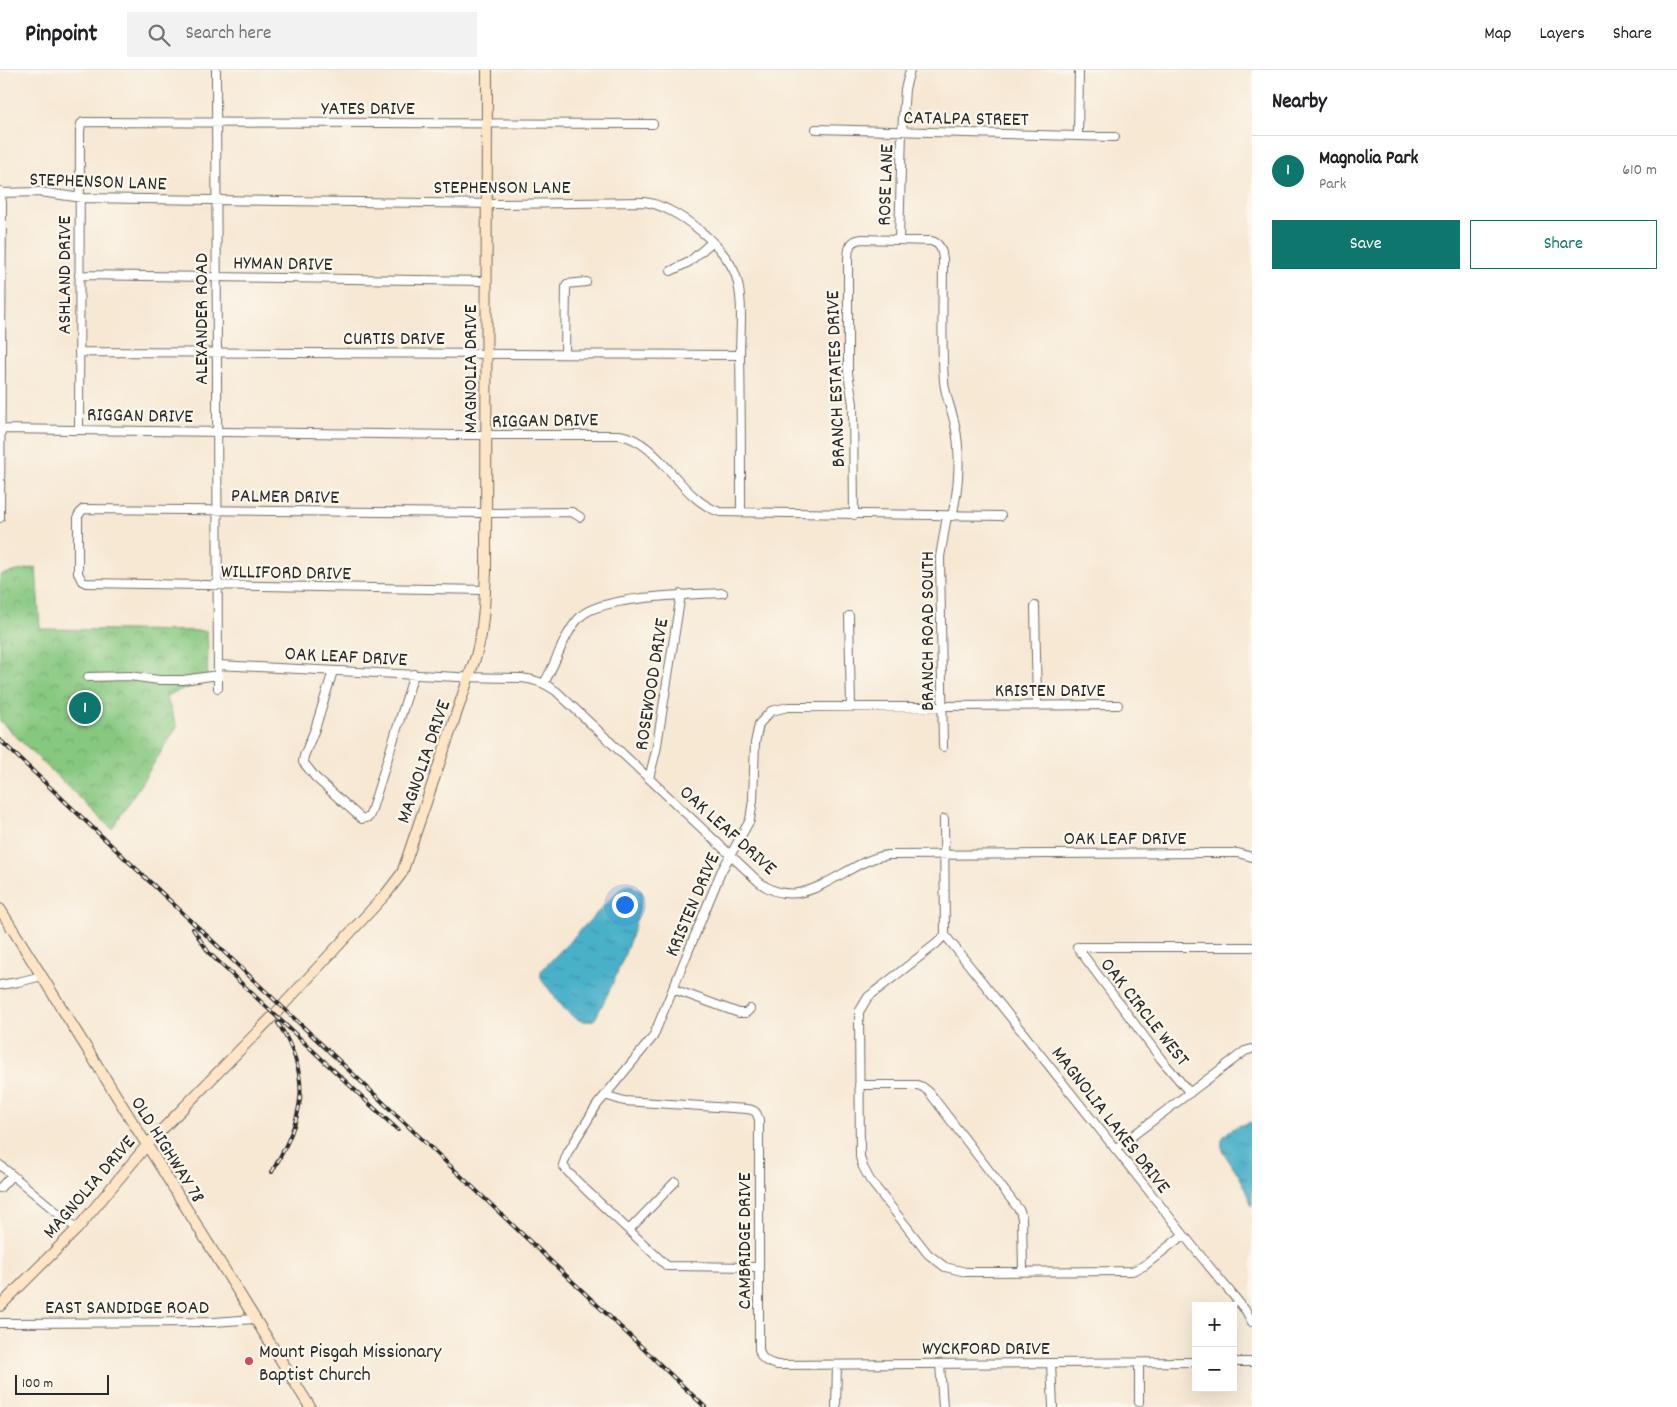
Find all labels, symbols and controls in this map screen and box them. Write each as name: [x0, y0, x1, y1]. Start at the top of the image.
search box: [127, 12, 477, 57]
text: Pinpoint: [25, 18, 97, 52]
icon: search: [145, 21, 173, 49]
text: Search here: [185, 21, 271, 48]
text: Map: [1484, 22, 1511, 47]
text: Layers: [1539, 22, 1585, 47]
text: Share: [1613, 22, 1652, 47]
text: Nearby: [1272, 88, 1327, 118]
street label: YATES DRIVE: [321, 96, 415, 124]
street label: CATALPA STREET: [903, 105, 1029, 135]
street label: ROSE LANE: [872, 144, 902, 226]
text: Magnolia Park: [1319, 146, 1418, 173]
text: 1: [1286, 159, 1290, 182]
text: 610 m: [1622, 159, 1657, 182]
street label: STEPHENSON LANE: [29, 167, 167, 199]
text: Park: [1319, 173, 1346, 196]
street label: STEPHENSON LANE: [434, 175, 571, 203]
street label: ASHLAND DRIVE: [52, 216, 80, 334]
button: Save: [1272, 220, 1460, 269]
button: Share: [1470, 220, 1657, 269]
street label: HYMAN DRIVE: [233, 250, 333, 280]
street label: ALEXANDER ROAD: [189, 253, 217, 385]
street label: BRANCH ESTATES DRIVE: [820, 290, 854, 468]
street label: MAGNOLIA DRIVE: [458, 305, 486, 433]
street label: CURTIS DRIVE: [343, 326, 445, 354]
street label: RIGGAN DRIVE: [86, 402, 193, 432]
street label: RIGGAN DRIVE: [492, 407, 599, 437]
street label: PALMER DRIVE: [231, 483, 339, 513]
street label: BRANCH ROAD SOUTH: [915, 551, 943, 711]
street label: WILLIFORD DRIVE: [221, 559, 351, 589]
street label: ROSEWOOD DRIVE: [629, 616, 677, 753]
street label: OAK LEAF DRIVE: [284, 641, 408, 675]
street label: KRISTEN DRIVE: [995, 678, 1105, 706]
pin: 1: [69, 689, 101, 727]
street label: MAGNOLIA DRIVE: [391, 696, 459, 827]
street label: OAK LEAF DRIVE: [672, 780, 782, 883]
street label: OAK LEAF DRIVE: [1064, 826, 1186, 854]
street label: KRISTEN DRIVE: [659, 849, 728, 962]
your location: [612, 892, 638, 918]
street label: OAK CIRCLE WEST: [1092, 953, 1195, 1073]
street label: MAGNOLIA LAKES DRIVE: [1043, 1041, 1176, 1200]
street label: OLD HIGHWAY 78: [122, 1092, 210, 1209]
street label: MAGNOLIA DRIVE: [37, 1130, 143, 1246]
street label: CAMBRIDGE DRIVE: [732, 1173, 760, 1309]
street label: EAST SANDIDGE ROAD: [45, 1295, 209, 1323]
map controls: [1192, 1302, 1237, 1392]
button: +: [1192, 1302, 1237, 1347]
street label: WYCKFORD DRIVE: [922, 1336, 1050, 1364]
place label: Mount Pisgah Missionary Baptist Church: [259, 1339, 442, 1390]
button: −: [1192, 1347, 1237, 1392]
marker: Mount Pisgah Missionary Baptist Church: [243, 1355, 255, 1367]
scale bar: [15, 1372, 109, 1395]
text: 100 m: [22, 1374, 53, 1394]

